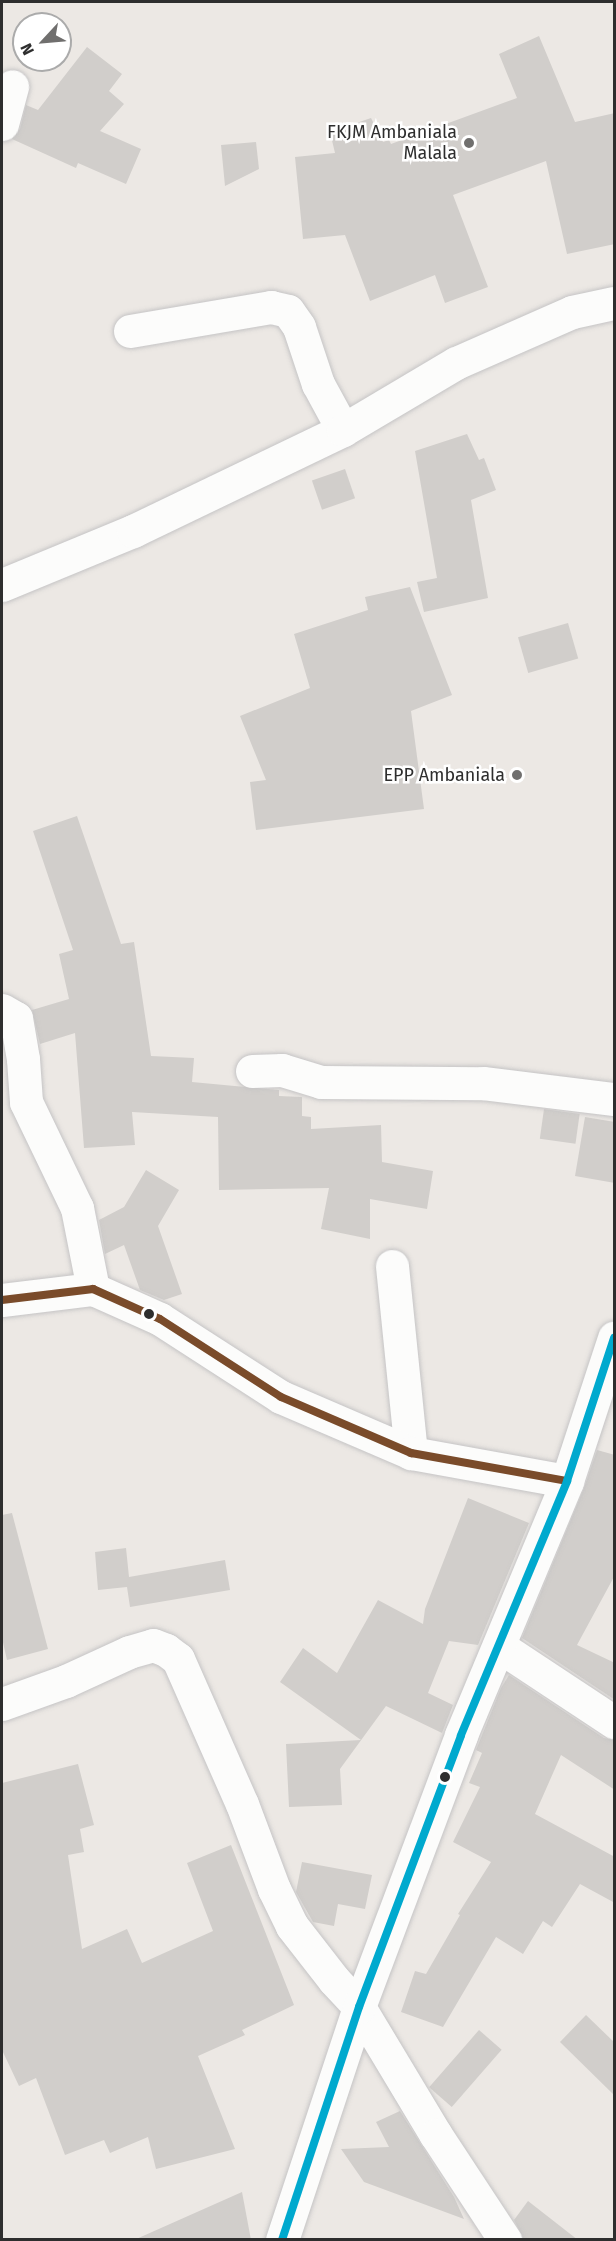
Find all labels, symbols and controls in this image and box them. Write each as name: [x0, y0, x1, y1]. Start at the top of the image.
north arrow: [12, 12, 72, 72]
text: N: [16, 40, 38, 58]
place label: FKJM Ambaniala Malala: [327, 122, 457, 164]
marker: FKJM Ambaniala Malala: [462, 136, 476, 150]
place label: EPP Ambaniala: [383, 764, 505, 786]
marker: EPP Ambaniala: [510, 768, 524, 782]
unlabelled marker: [143, 1308, 155, 1320]
unlabelled marker: [439, 1771, 451, 1783]

